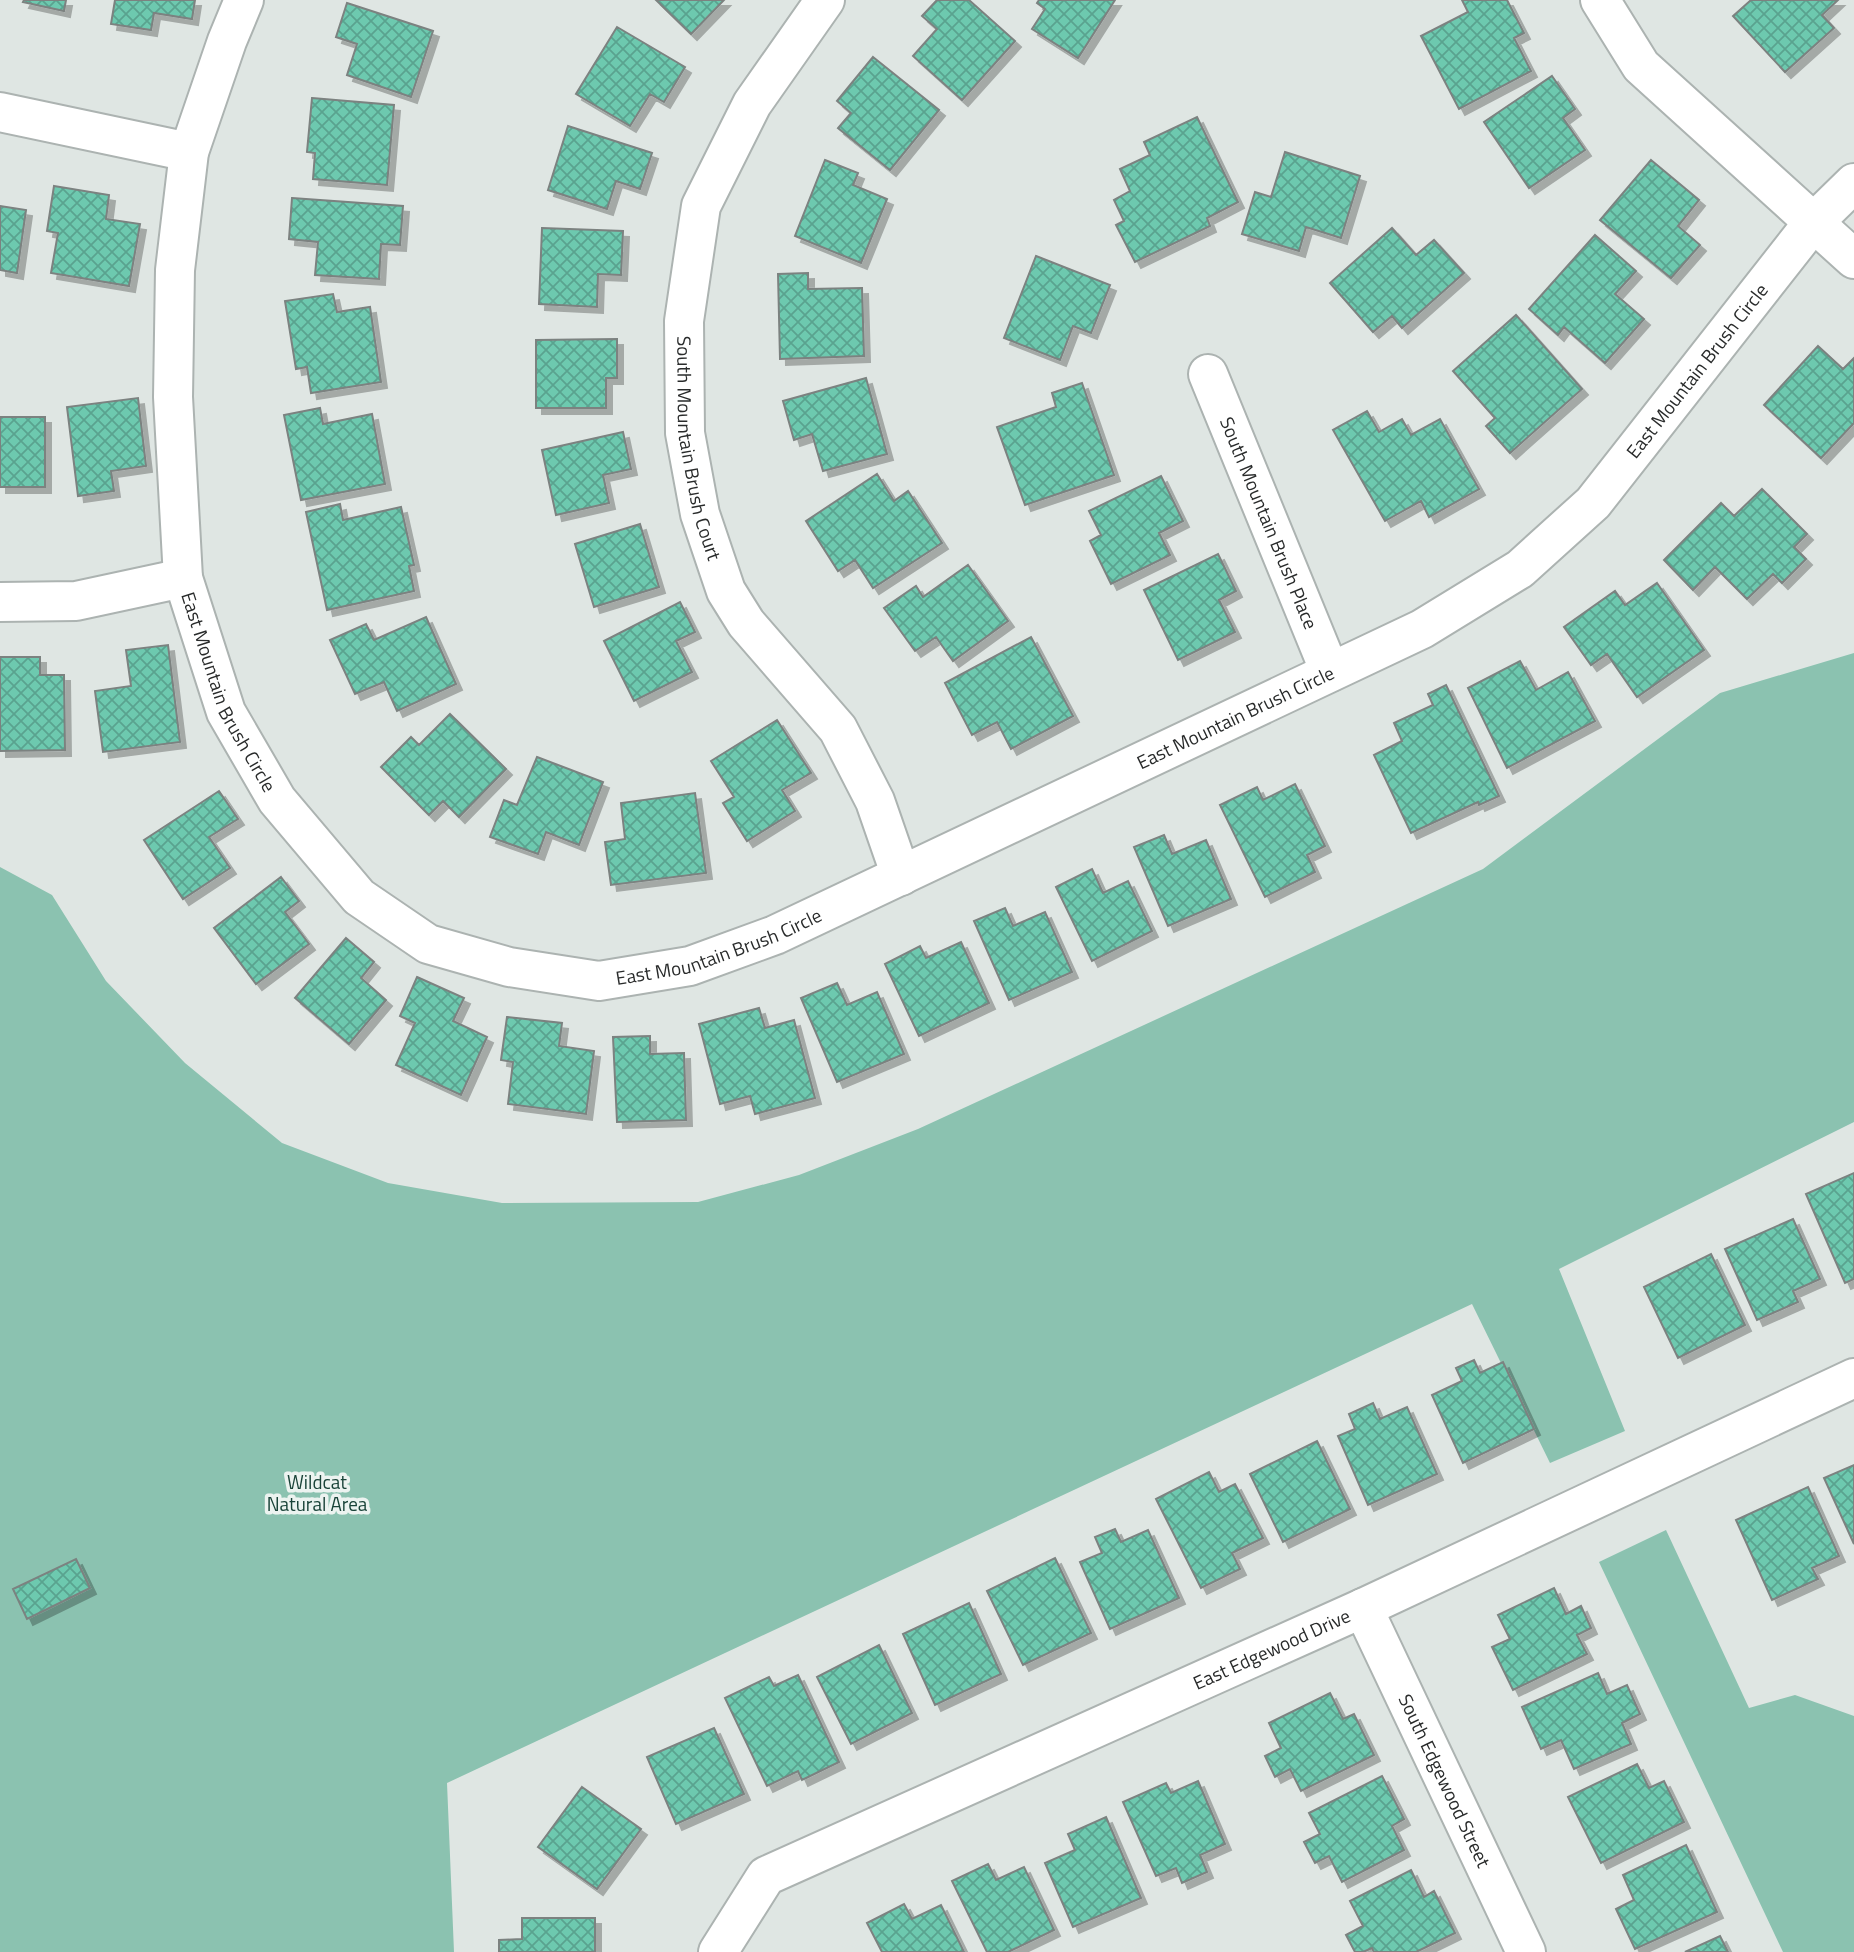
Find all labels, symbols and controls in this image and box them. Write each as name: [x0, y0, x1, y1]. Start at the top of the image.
street label: East Mountain Brush Circle: [1619, 277, 1774, 464]
street label: South Mountain Brush Court: [670, 336, 730, 564]
street label: South Mountain Brush Place: [1213, 412, 1326, 633]
street label: East Mountain Brush Circle: [174, 588, 284, 797]
street label: East Mountain Brush Circle: [1132, 658, 1339, 776]
street label: East Mountain Brush Circle: [614, 900, 826, 992]
park label: Wildcat Natural Area: [267, 1467, 368, 1518]
street label: East Edgewood Drive: [1188, 1601, 1355, 1697]
street label: South Edgewood Street: [1392, 1689, 1499, 1872]

